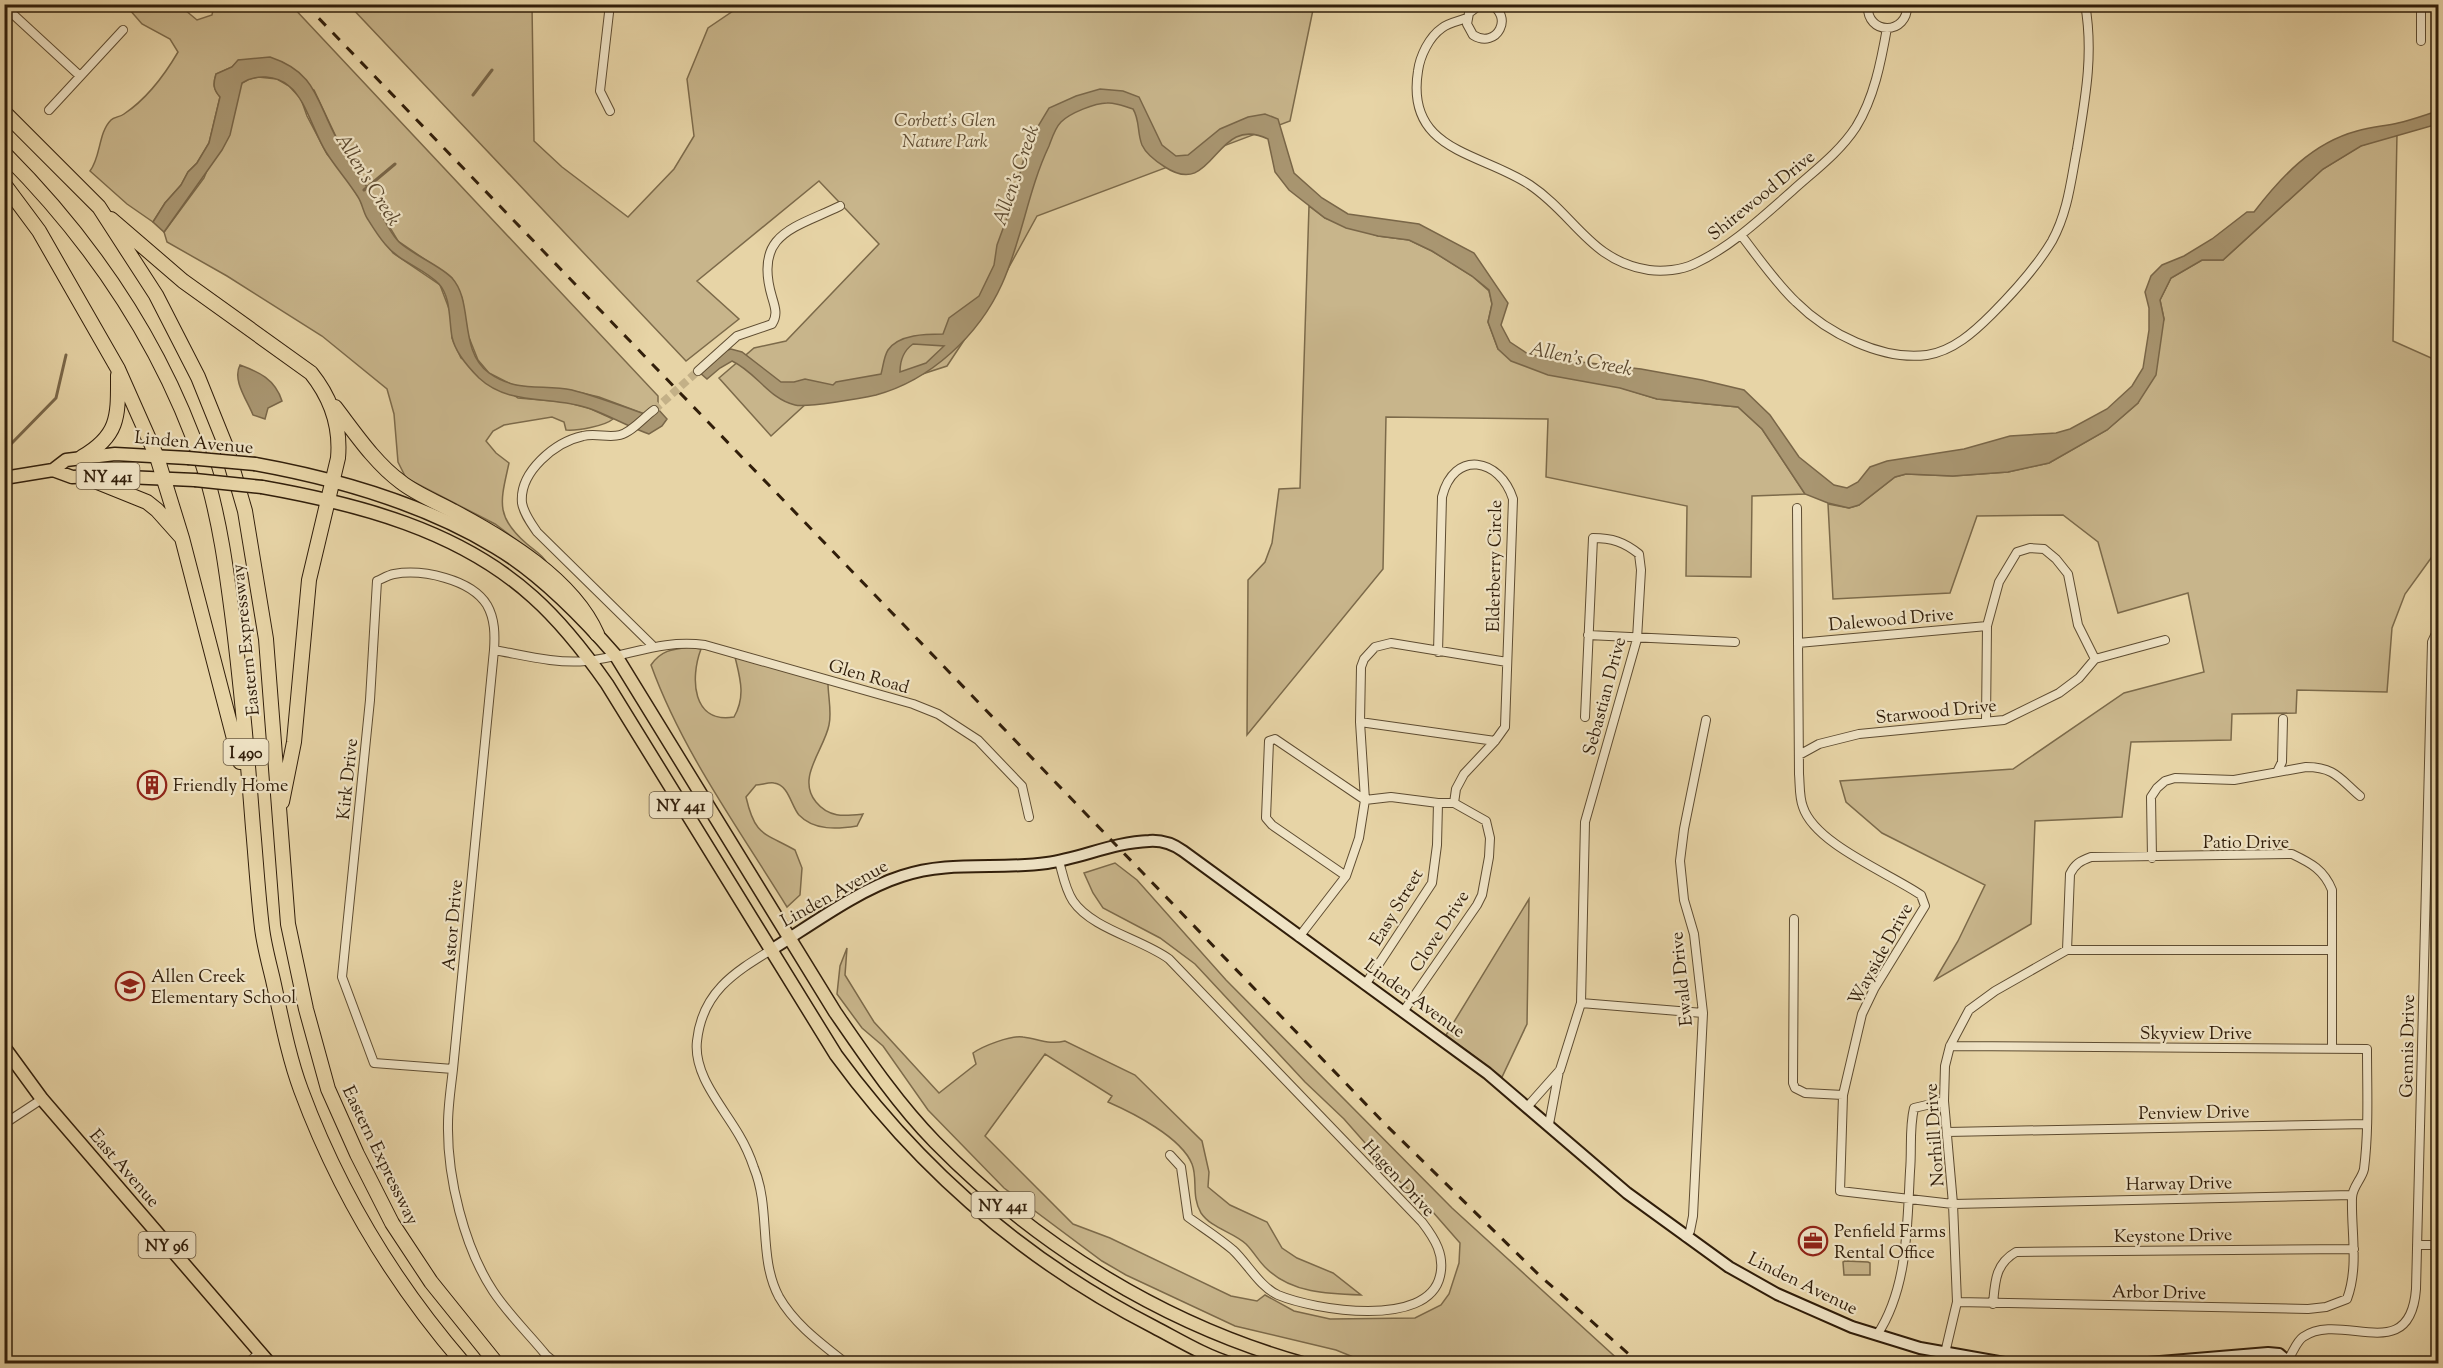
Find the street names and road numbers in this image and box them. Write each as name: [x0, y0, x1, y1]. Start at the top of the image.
street label: Shirewood Drive: [1703, 145, 1821, 248]
street label: Linden Avenue: [133, 426, 254, 462]
road number: NY 441: [76, 463, 140, 489]
street label: Elderberry Circle: [1482, 500, 1510, 633]
street label: Eastern Expressway: [226, 563, 268, 717]
street label: Dalewood Drive: [1828, 603, 1955, 639]
street label: Sebastian Drive: [1578, 634, 1634, 759]
street label: Glen Road: [825, 654, 912, 702]
street label: Starwood Drive: [1874, 694, 1998, 732]
street label: Kirk Drive: [332, 737, 366, 821]
road number: I 490: [224, 739, 268, 765]
road number: NY 441: [650, 792, 712, 818]
street label: Patio Drive: [2203, 831, 2289, 857]
street label: Linden Avenue: [776, 854, 893, 935]
street label: Easy Street: [1365, 865, 1431, 951]
street label: Astor Drive: [437, 878, 471, 972]
street label: Clove Drive: [1404, 886, 1477, 978]
street label: Wayside Drive: [1843, 899, 1921, 1011]
street label: Ewald Drive: [1665, 930, 1701, 1027]
street label: Linden Avenue: [1358, 954, 1470, 1045]
street label: Gennis Drive: [2395, 994, 2423, 1098]
street label: Skyview Drive: [2140, 1022, 2252, 1048]
street label: Eastern Expressway: [334, 1082, 424, 1230]
street label: Norhill Drive: [1919, 1082, 1953, 1187]
street label: Penview Drive: [2138, 1100, 2250, 1128]
street label: East Avenue: [82, 1124, 165, 1214]
street label: Hagen Drive: [1355, 1135, 1440, 1224]
street label: Harway Drive: [2125, 1171, 2233, 1199]
road number: NY 441: [972, 1192, 1034, 1218]
street label: Keystone Drive: [2114, 1223, 2232, 1251]
road number: NY 96: [138, 1232, 195, 1258]
street label: Linden Avenue: [1743, 1247, 1861, 1323]
street label: Arbor Drive: [2112, 1280, 2206, 1308]

